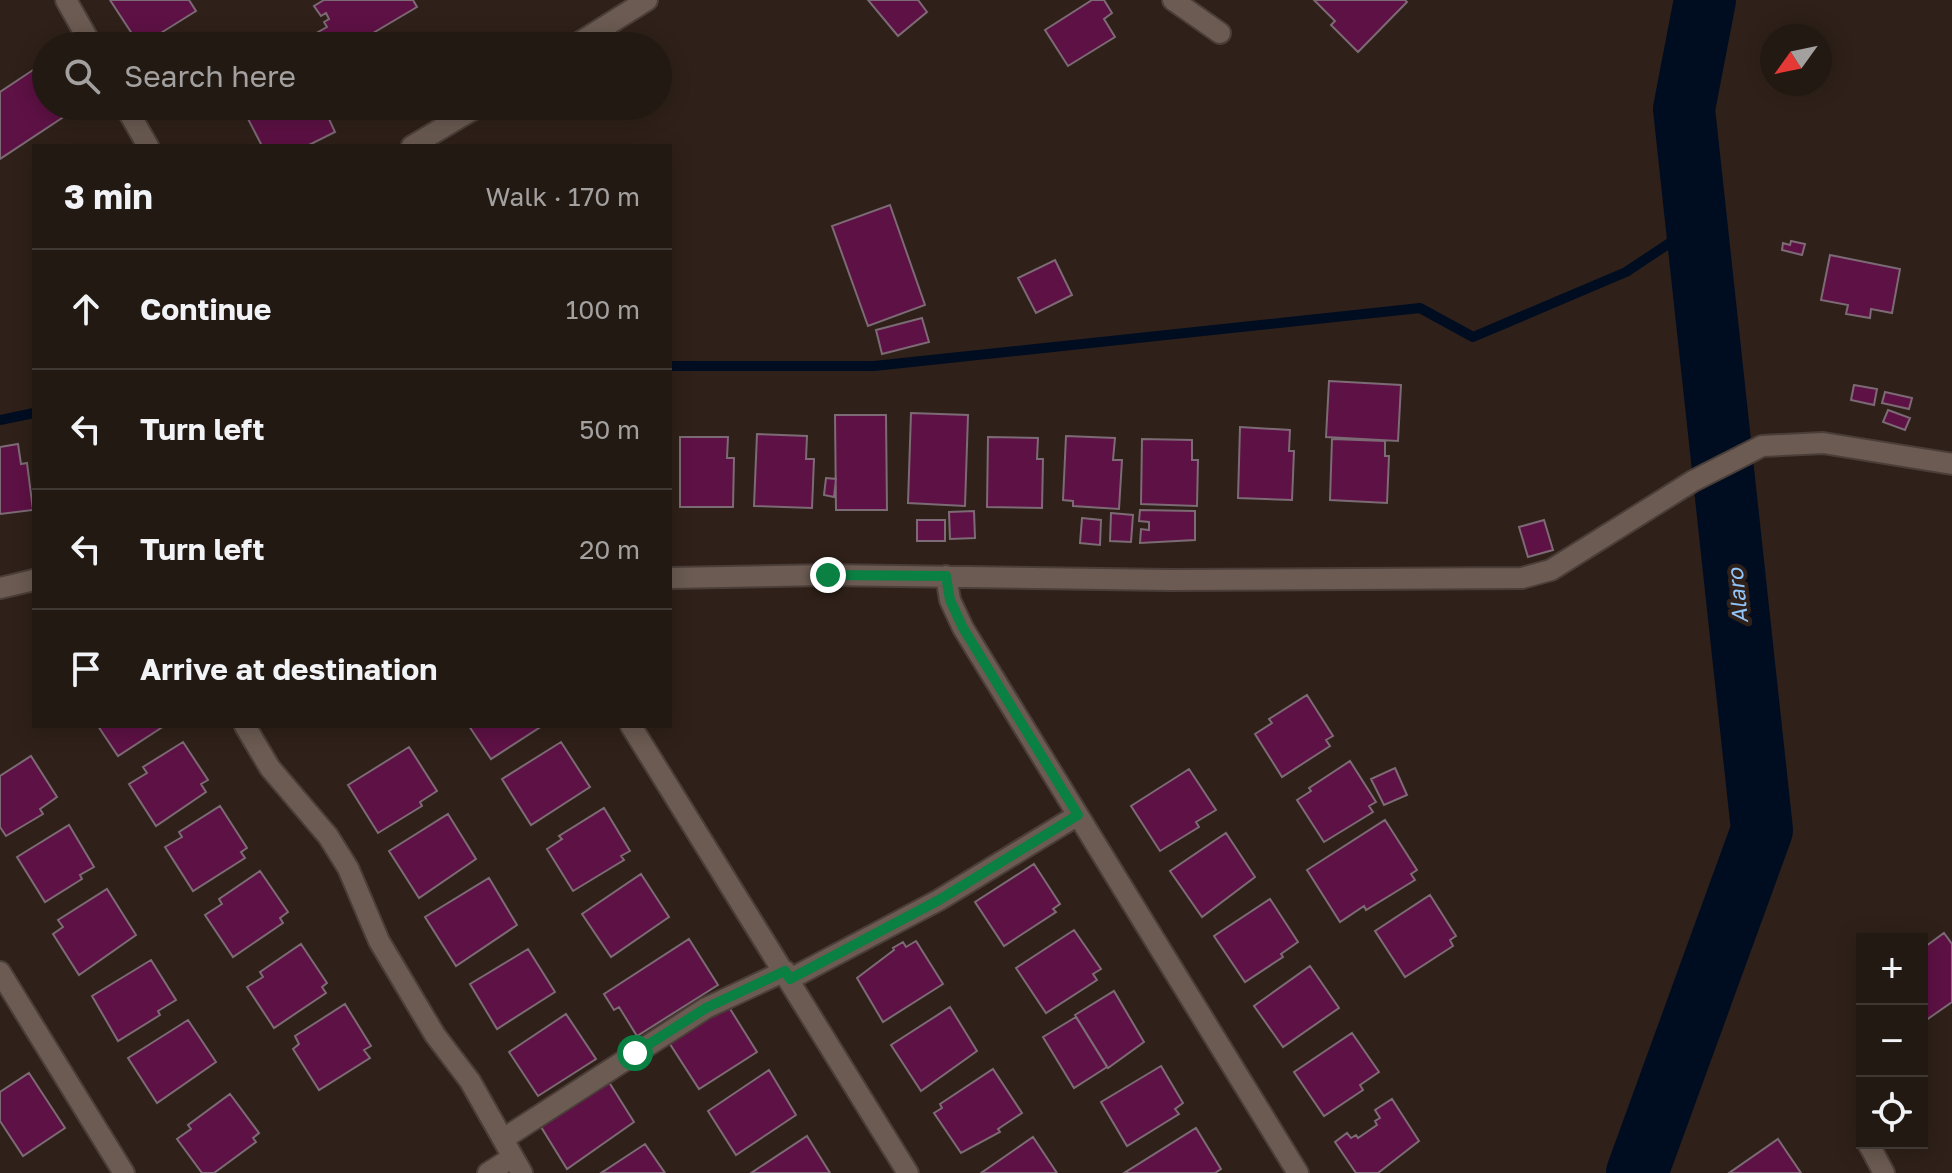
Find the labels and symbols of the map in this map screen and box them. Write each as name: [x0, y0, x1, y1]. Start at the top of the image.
north arrow: [1760, 24, 1832, 96]
route end: [810, 557, 846, 593]
water label: Alaro: [1720, 565, 1753, 625]
route start: [617, 1035, 653, 1071]

